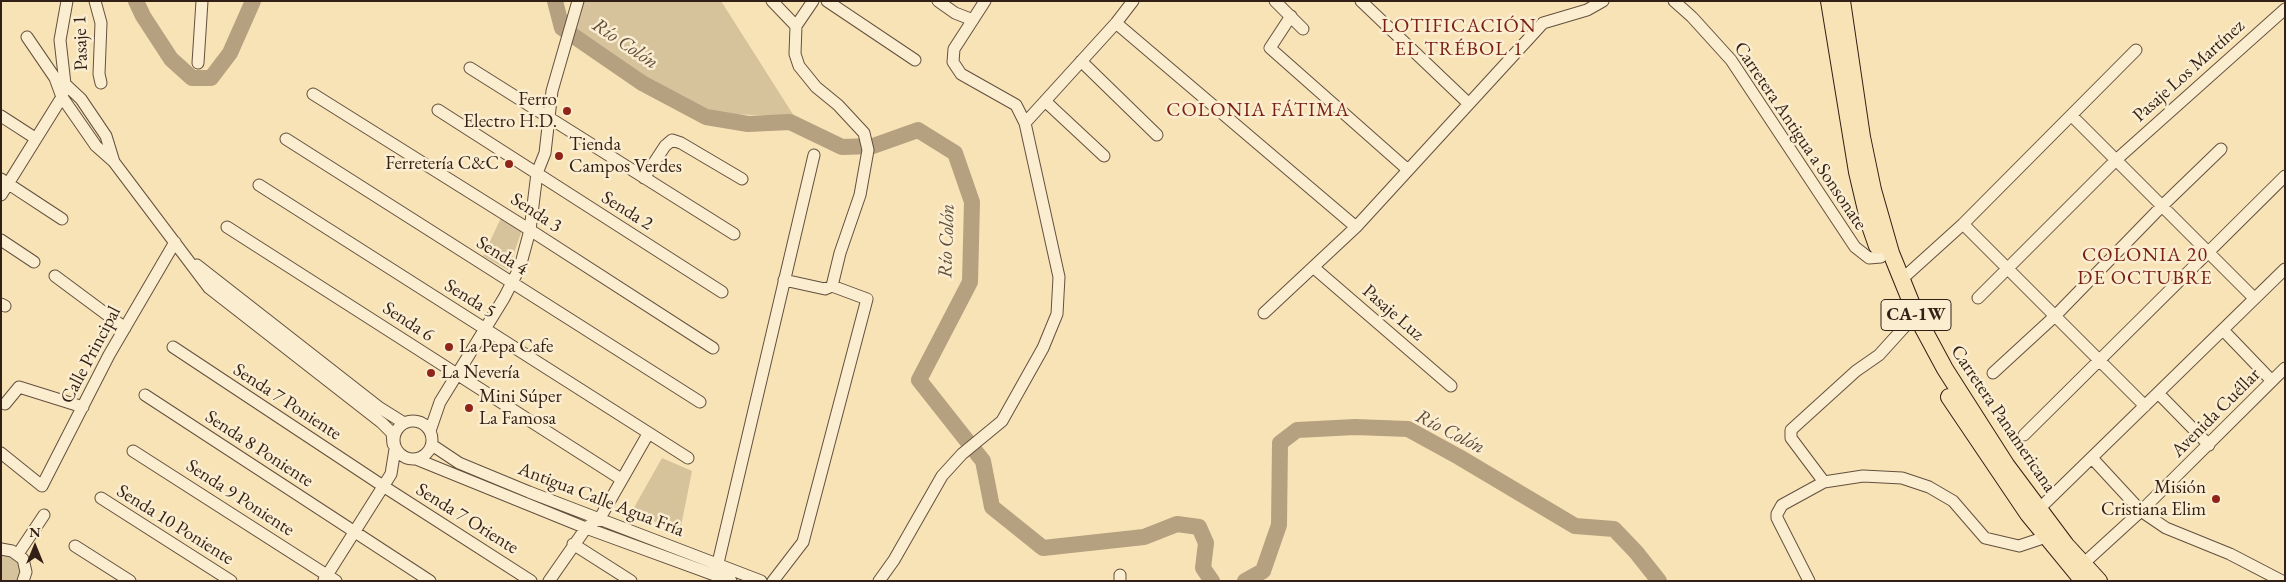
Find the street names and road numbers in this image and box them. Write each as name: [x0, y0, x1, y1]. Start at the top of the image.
street label: Pasaje 1: [69, 15, 93, 71]
street label: Pasaje Los Martínez: [2128, 15, 2250, 127]
street label: Carretera Antigua a Sonsonate: [1729, 38, 1871, 234]
street label: Senda 2: [597, 186, 657, 236]
street label: Senda 3: [506, 188, 566, 238]
street label: Senda 4: [472, 231, 532, 281]
street label: Senda 5: [440, 274, 500, 324]
street label: Pasaje Luz: [1357, 280, 1429, 346]
street label: Senda 6: [378, 297, 438, 347]
road number: CA-1W: [1881, 300, 1951, 330]
street label: Calle Principal: [56, 302, 126, 408]
street label: Carretera Panamericana: [1945, 341, 2061, 497]
street label: Senda 7 Poniente: [229, 358, 345, 446]
street label: Avenida Cuéllar: [2167, 364, 2265, 462]
street label: Senda 8 Poniente: [201, 405, 317, 493]
street label: Senda 9 Poniente: [182, 454, 298, 542]
street label: Antigua Calle Agua Fría: [515, 458, 687, 542]
street label: Senda 7 Oriente: [412, 478, 522, 560]
street label: Senda 10 Poniente: [112, 480, 238, 570]

